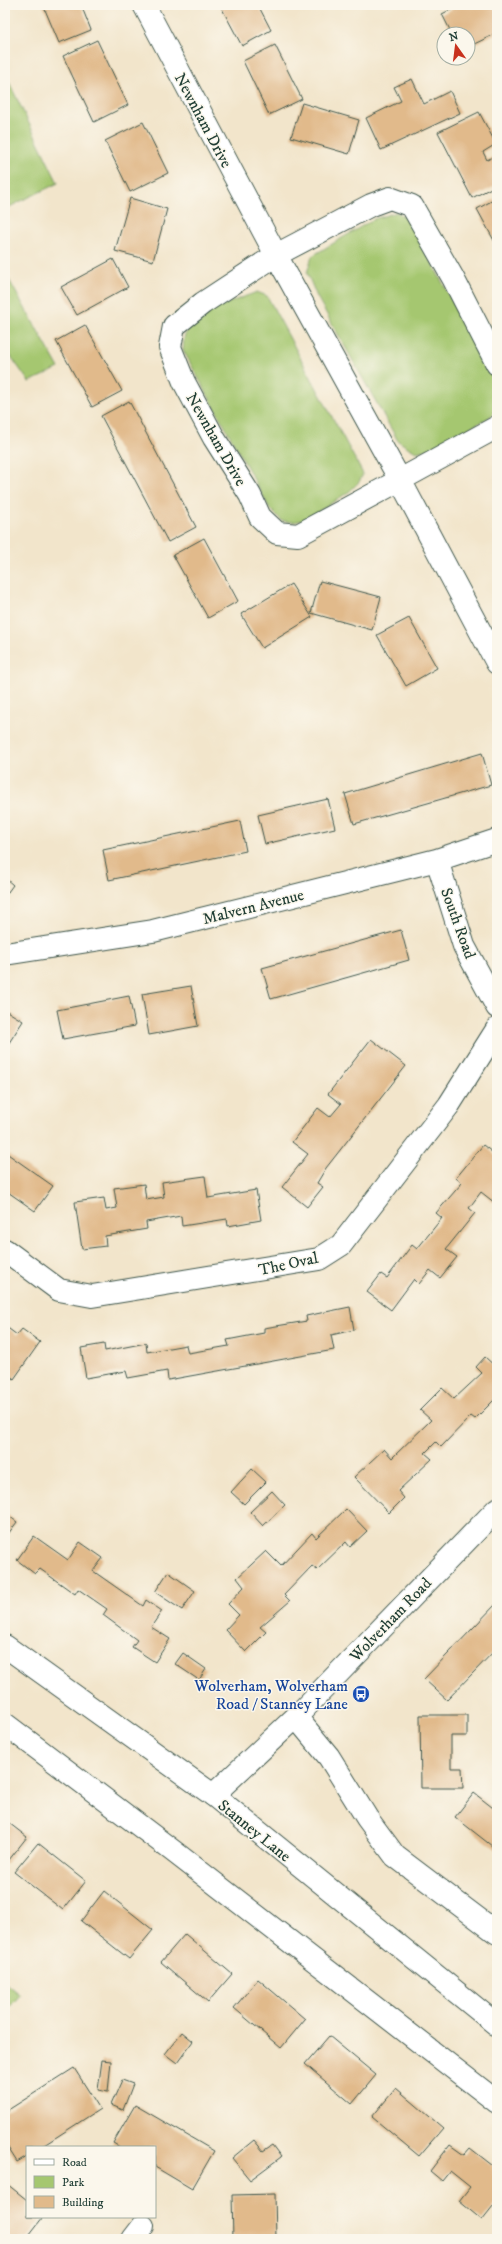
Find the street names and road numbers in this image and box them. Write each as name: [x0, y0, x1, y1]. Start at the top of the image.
street label: Newnham Drive: [170, 70, 237, 172]
street label: Newnham Drive: [181, 389, 251, 490]
street label: Malvern Avenue: [201, 885, 306, 929]
street label: South Road: [436, 885, 480, 962]
street label: The Oval: [257, 1248, 320, 1280]
street label: Wolverham Road: [345, 1573, 436, 1667]
street label: Stanney Lane: [214, 1795, 295, 1866]

